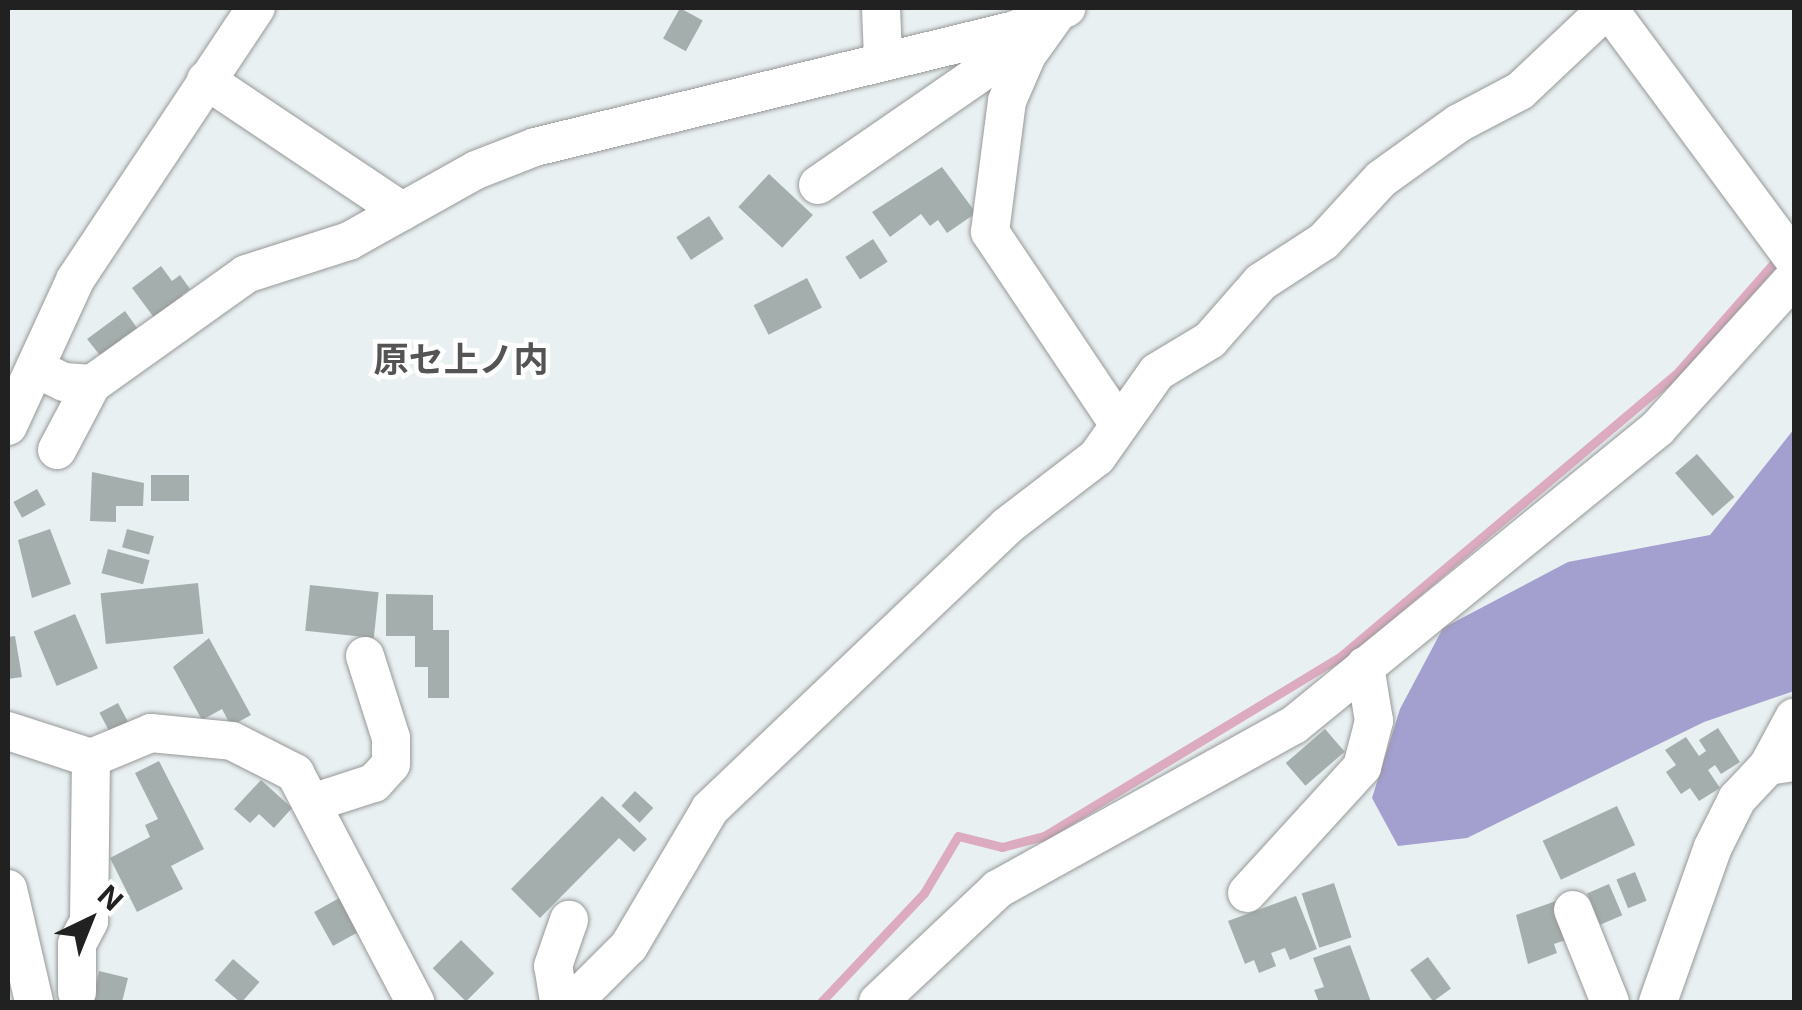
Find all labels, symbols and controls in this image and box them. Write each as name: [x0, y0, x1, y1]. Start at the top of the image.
district label: 原セ上ノ内: [374, 338, 548, 380]
north arrow: [40, 870, 140, 970]
text: N: [91, 878, 130, 918]

